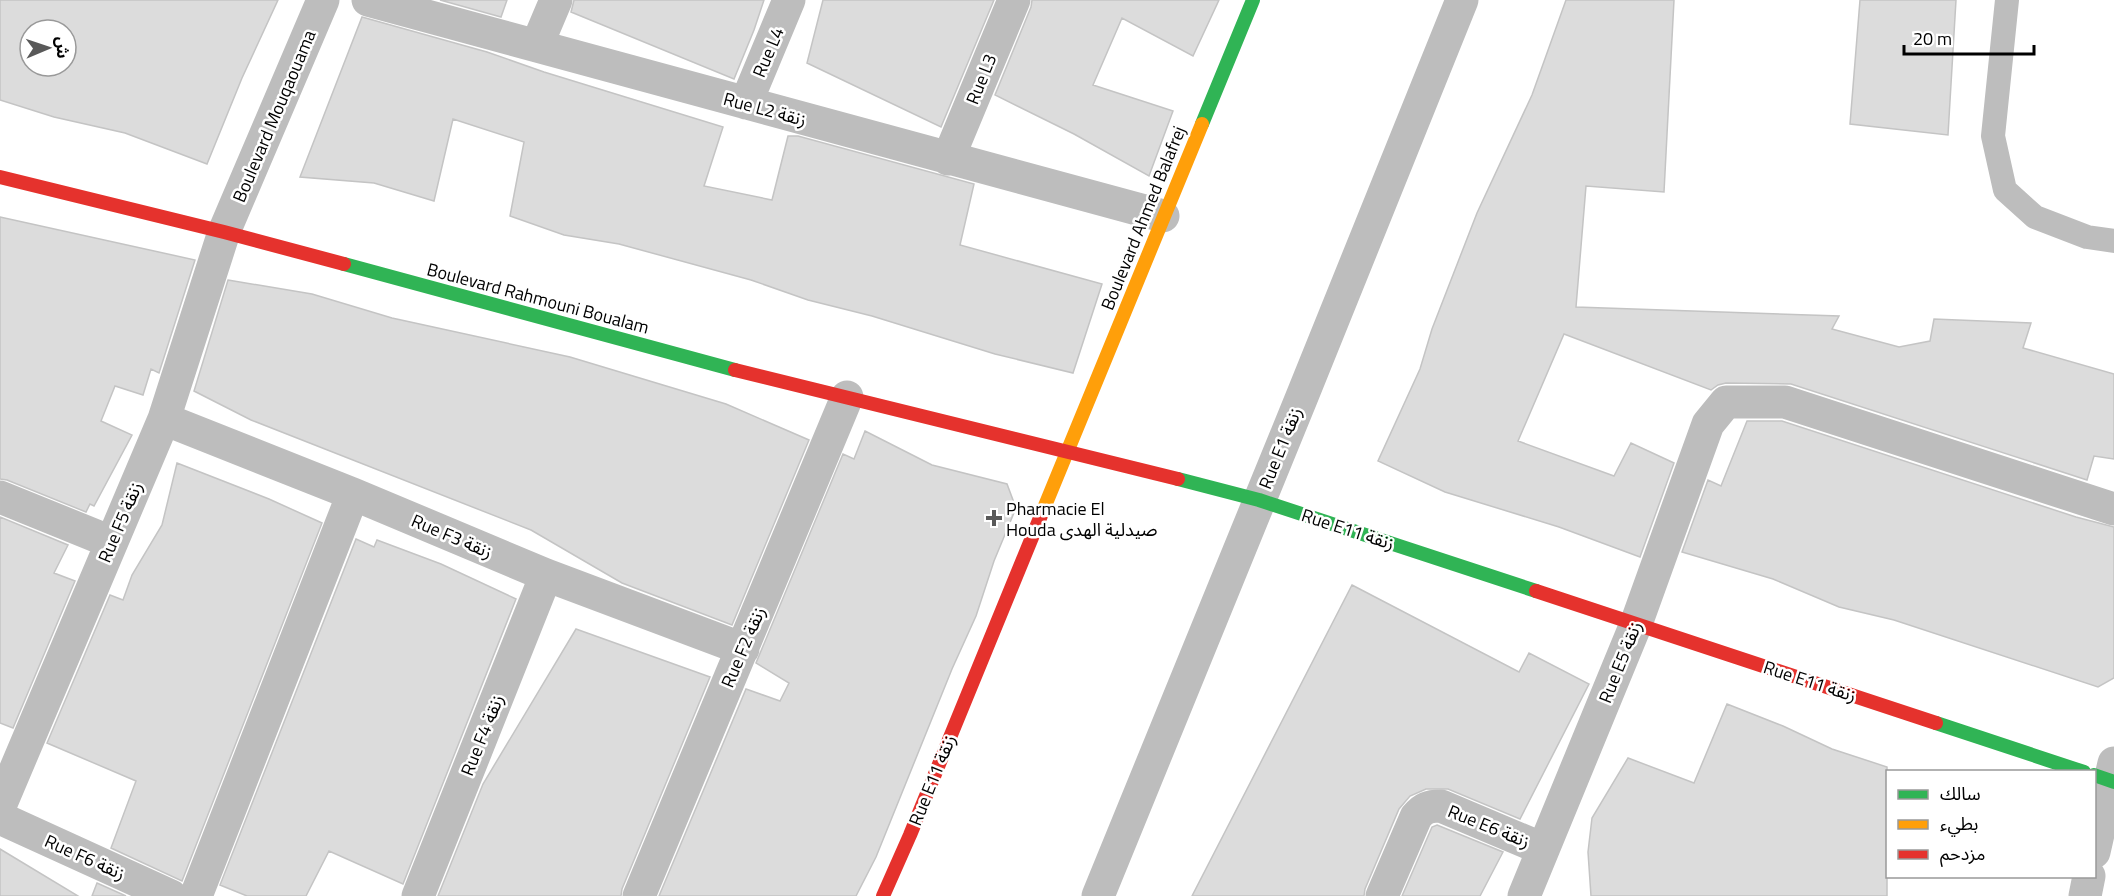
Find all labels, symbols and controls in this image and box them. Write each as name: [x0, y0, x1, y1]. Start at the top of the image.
north arrow: [18, 18, 78, 78]
scale bar: [1904, 18, 2034, 56]
street label: Rue L4: [745, 23, 791, 81]
text: 20 m: [1913, 25, 1952, 52]
street label: Boulevard Mouqaouama: [225, 26, 323, 206]
text: ش: [51, 36, 75, 59]
street label: Rue L3: [959, 50, 1003, 108]
street label: Rue L2 زنقة: [721, 85, 809, 133]
street label: Boulevard Ahmed Balafrej: [1094, 122, 1192, 314]
street label: Boulevard Rahmouni Boualam: [424, 255, 652, 341]
street label: Rue E1 زنقة: [1251, 403, 1309, 493]
street label: Rue F5 زنقة: [91, 477, 149, 567]
place label: Pharmacie El Houda صيدلية الهدى: [1006, 495, 1158, 543]
street label: Rue E11 زنقة: [1298, 501, 1398, 557]
street label: Rue F3 زنقة: [407, 507, 497, 565]
marker: Pharmacie El Houda صيدلية الهدى: [987, 511, 1001, 525]
street label: Rue F2 زنقة: [714, 602, 772, 692]
street label: Rue E5 زنقة: [1591, 617, 1649, 707]
street label: Rue E11 زنقة: [1760, 653, 1860, 709]
street label: Rue F4 زنقة: [453, 690, 511, 780]
street label: Rue E11 زنقة: [901, 730, 963, 830]
legend: [1886, 770, 2096, 878]
text: سالك: [1940, 780, 1981, 807]
street label: Rue E6 زنقة: [1444, 797, 1534, 855]
text: بطيء: [1940, 810, 1978, 837]
street label: Rue F6 زنقة: [40, 827, 130, 887]
text: مزدحم: [1940, 840, 1985, 867]

